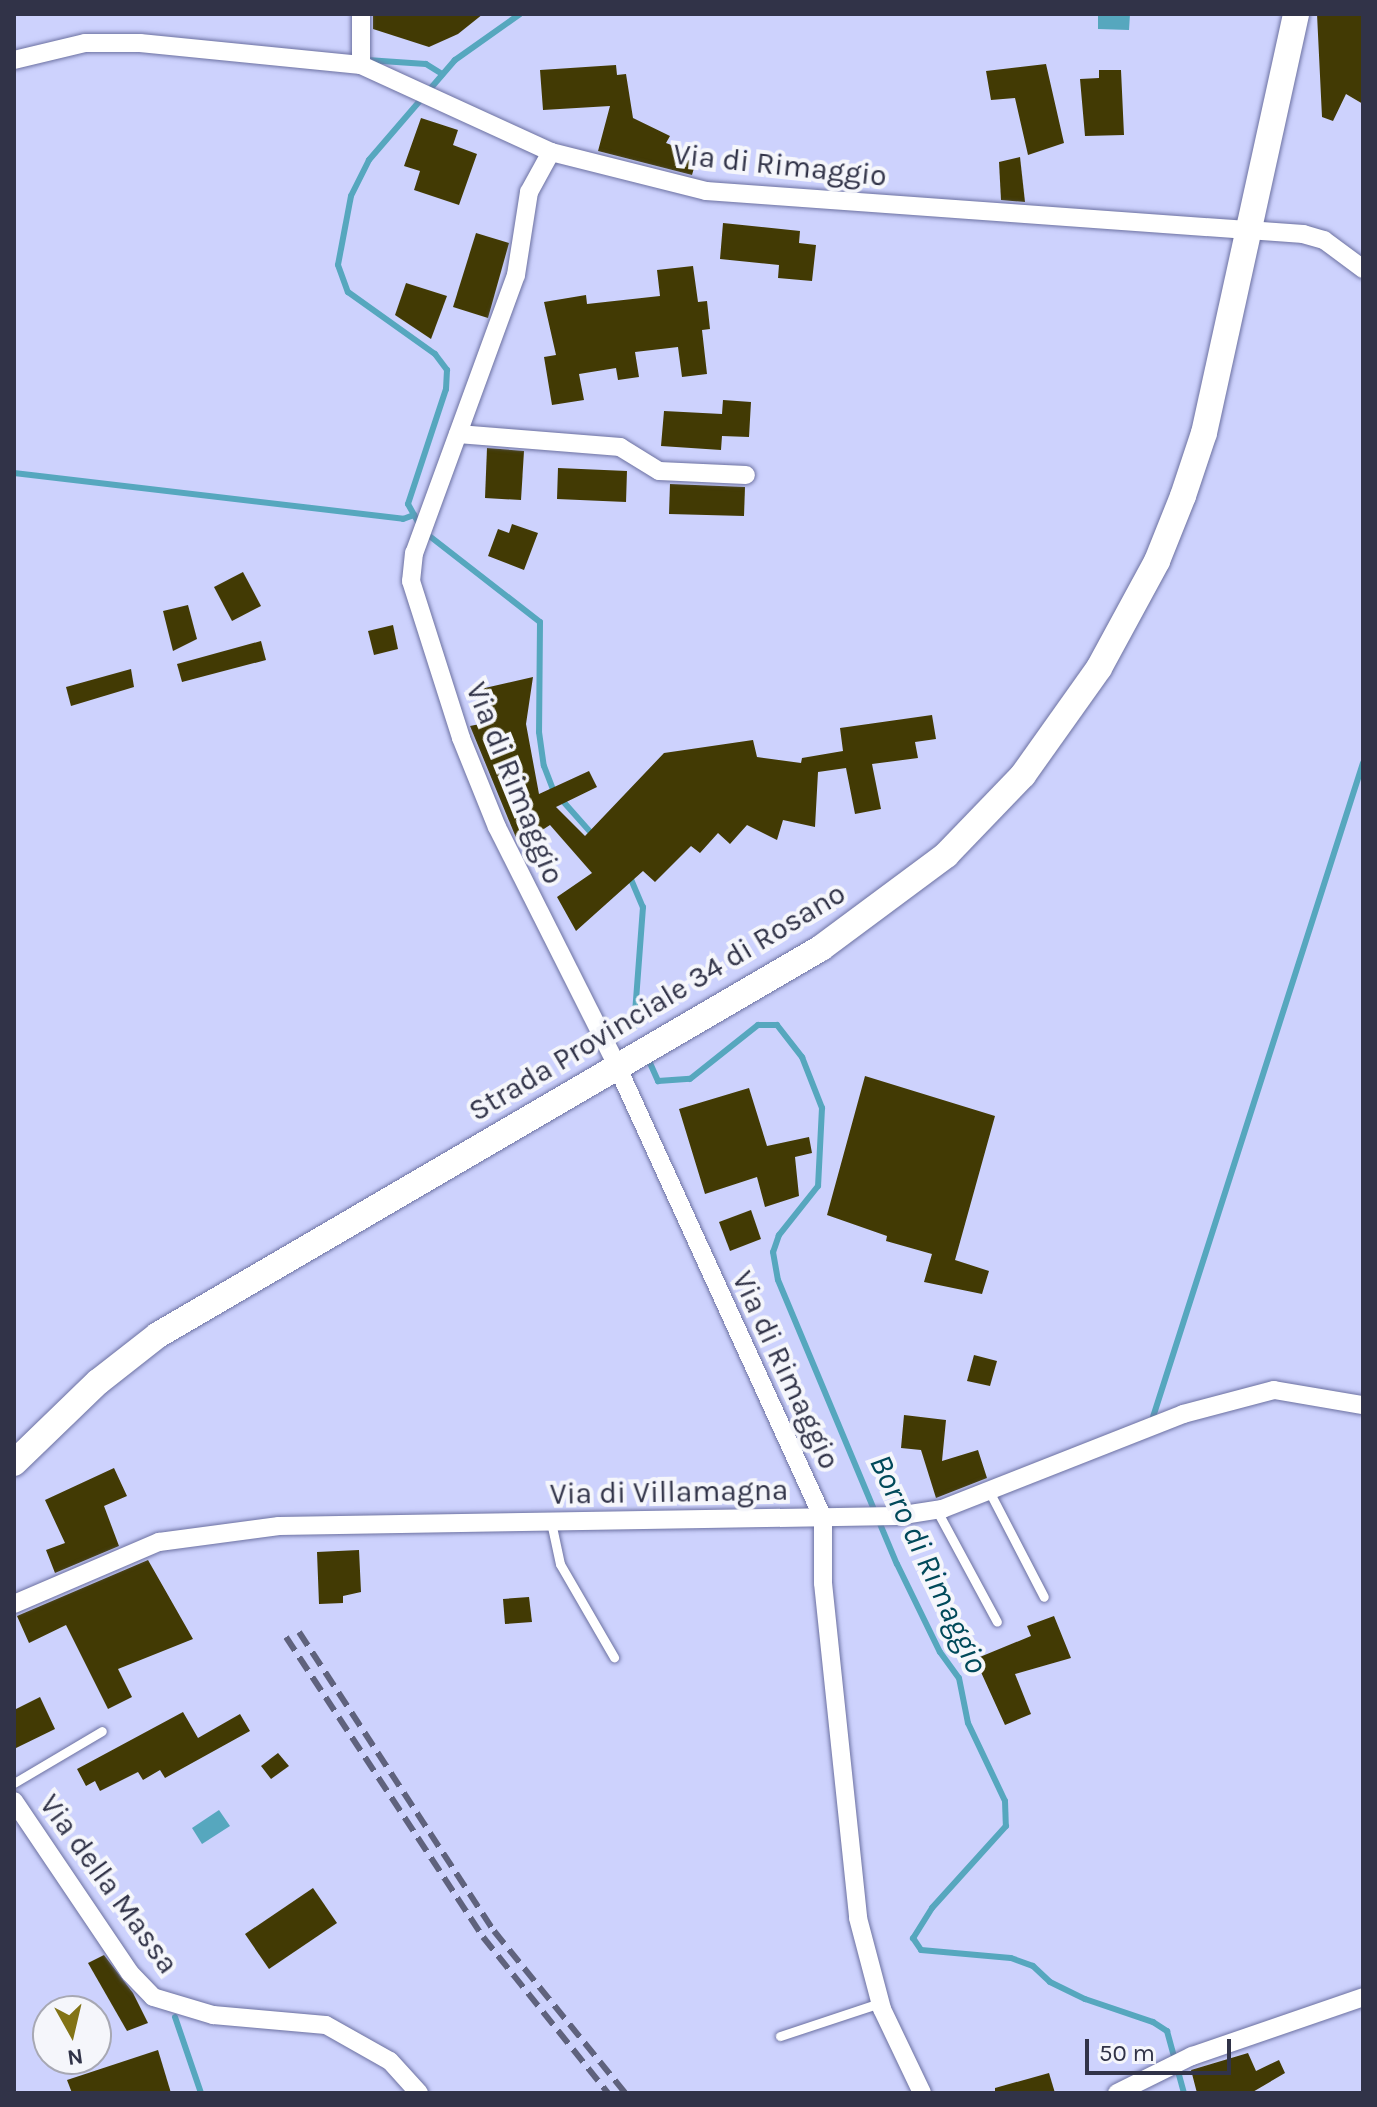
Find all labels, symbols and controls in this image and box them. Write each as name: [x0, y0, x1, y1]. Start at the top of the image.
street label: Via di Rimaggio: [672, 136, 888, 194]
street label: Via di Rimaggio: [458, 677, 572, 889]
street label: Strada Provinciale 34 di Rosano: [462, 875, 852, 1129]
street label: Via di Rimaggio: [724, 1265, 848, 1475]
water label: Borro di Rimaggio: [861, 1449, 995, 1679]
street label: Via di Villamagna: [549, 1472, 789, 1512]
street label: Via della Massa: [32, 1787, 186, 1981]
north arrow: [32, 1995, 112, 2075]
scale bar: [1089, 2023, 1235, 2073]
text: 50 m: [1099, 2039, 1155, 2067]
text: N: [65, 2043, 85, 2071]

